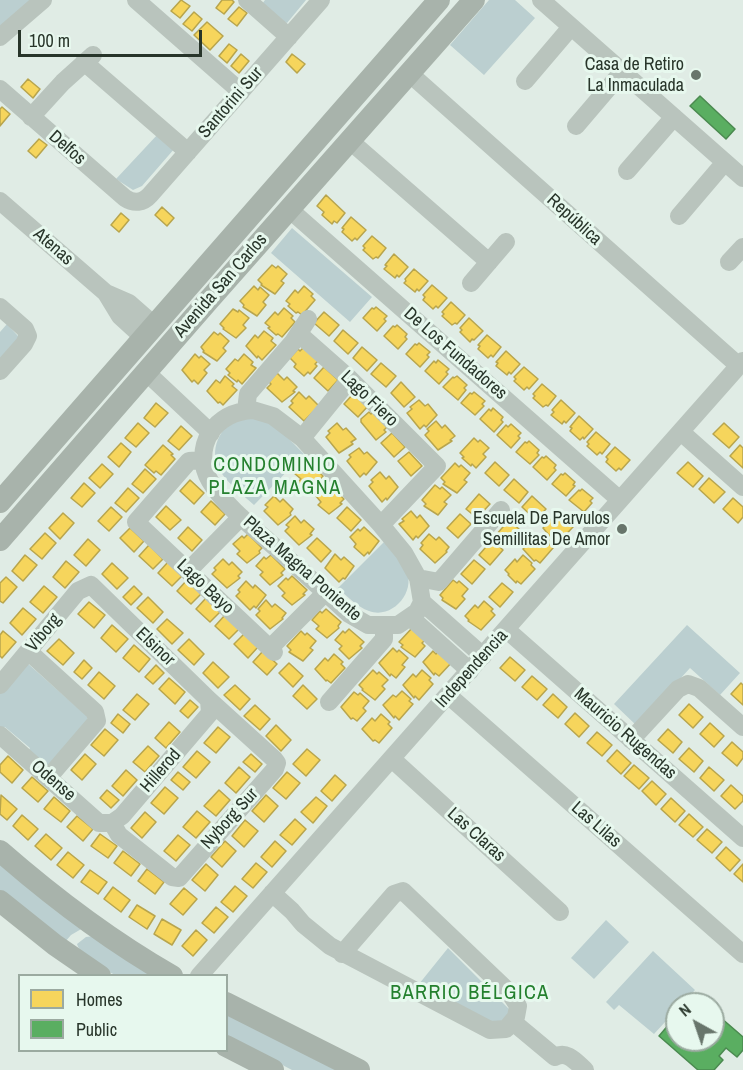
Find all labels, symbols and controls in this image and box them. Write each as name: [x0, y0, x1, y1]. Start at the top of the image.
scale bar: [21, 18, 206, 56]
text: 100 m: [29, 28, 70, 53]
place label: Casa de Retiro La Inmaculada: [585, 54, 684, 97]
street label: Santorini Sur: [194, 63, 268, 143]
marker: Casa de Retiro La Inmaculada: [689, 68, 703, 82]
street label: Delfos: [44, 126, 90, 170]
street label: República: [542, 190, 606, 250]
street label: Atenas: [29, 224, 77, 270]
street label: Avenida San Carlos: [170, 229, 272, 343]
street label: De Los Fundadores: [399, 303, 511, 405]
street label: Lago Fiero: [336, 366, 402, 432]
district label: CONDOMINIO PLAZA MAGNA: [208, 454, 342, 501]
place label: Escuela De Parvulos Semillitas De Amor: [473, 508, 610, 550]
street label: Plaza Magna Poniente: [239, 512, 365, 626]
marker: Escuela De Parvulos Semillitas De Amor: [615, 522, 629, 536]
street label: Lago Bayo: [172, 555, 238, 619]
street label: Viborg: [22, 609, 66, 657]
street label: Elsinor: [131, 623, 179, 671]
street label: Independencia: [431, 625, 513, 713]
street label: Mauricio Rugendas: [569, 684, 681, 784]
street label: Hillerod: [136, 745, 186, 797]
street label: Odense: [26, 756, 80, 806]
street label: Nyborg Sur: [197, 784, 263, 854]
street label: Las Lilas: [567, 797, 625, 853]
street label: Las Claras: [443, 803, 509, 867]
legend: [18, 974, 228, 1052]
district label: BARRIO BÉLGICA: [390, 982, 550, 1006]
text: Homes: [76, 987, 123, 1012]
north arrow: [665, 992, 725, 1052]
text: N: [674, 998, 695, 1021]
text: Public: [76, 1017, 117, 1042]

